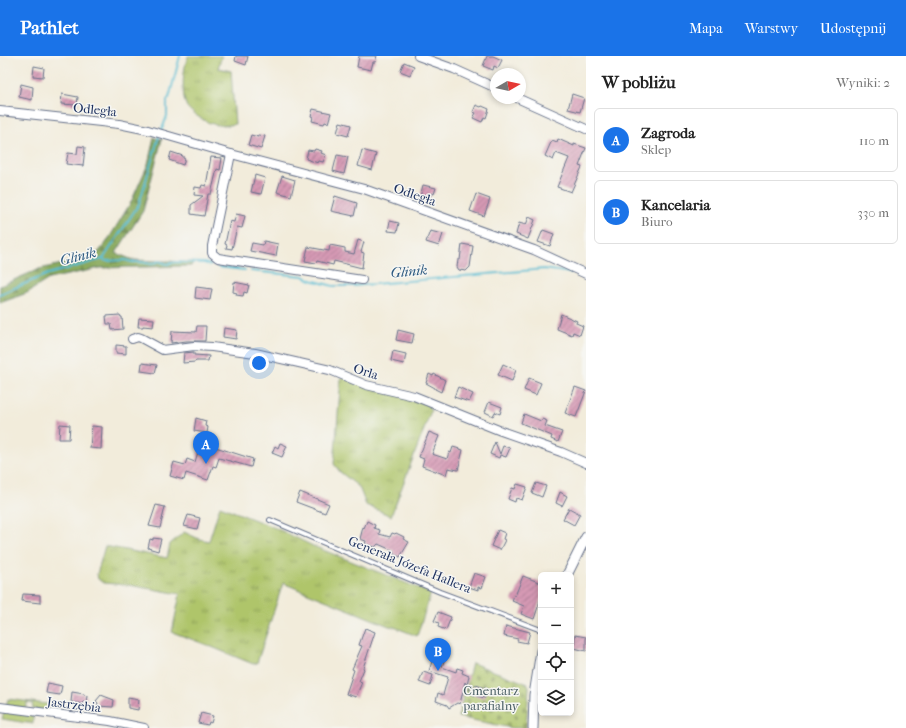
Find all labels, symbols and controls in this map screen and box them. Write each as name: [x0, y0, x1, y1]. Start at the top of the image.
text: Pathlet: [20, 17, 79, 39]
text: Mapa: [689, 20, 723, 37]
text: Warstwy: [745, 20, 798, 37]
text: Udostępnij: [820, 20, 886, 37]
north arrow: [490, 68, 526, 104]
text: W pobliżu: [602, 72, 676, 92]
text: Wyniki: 2: [836, 75, 890, 90]
street label: Odległa: [72, 100, 119, 119]
text: Zagroda: [641, 124, 695, 142]
text: A: [612, 133, 620, 148]
text: 110 m: [859, 133, 889, 148]
text: Sklep: [641, 142, 671, 157]
street label: Odległa: [392, 180, 439, 209]
text: Kancelaria: [641, 196, 710, 214]
text: B: [612, 205, 620, 220]
text: 330 m: [858, 205, 889, 220]
text: Biuro: [641, 214, 673, 229]
water label: Glinik: [58, 244, 98, 269]
water label: Glinik: [390, 261, 428, 282]
your location: [249, 353, 269, 373]
street label: Orla: [351, 360, 381, 383]
pin: A: [193, 431, 219, 464]
street label: Generała Józefa Hallera: [346, 533, 474, 596]
map controls: [538, 572, 574, 716]
button: +: [538, 572, 574, 608]
button: −: [538, 608, 574, 644]
pin: B: [425, 638, 451, 671]
button: locate: [538, 644, 574, 680]
button: layers: [538, 680, 574, 716]
park label: Cmentarz parafialny: [462, 683, 520, 713]
street label: Jastrzębia: [45, 694, 103, 715]

